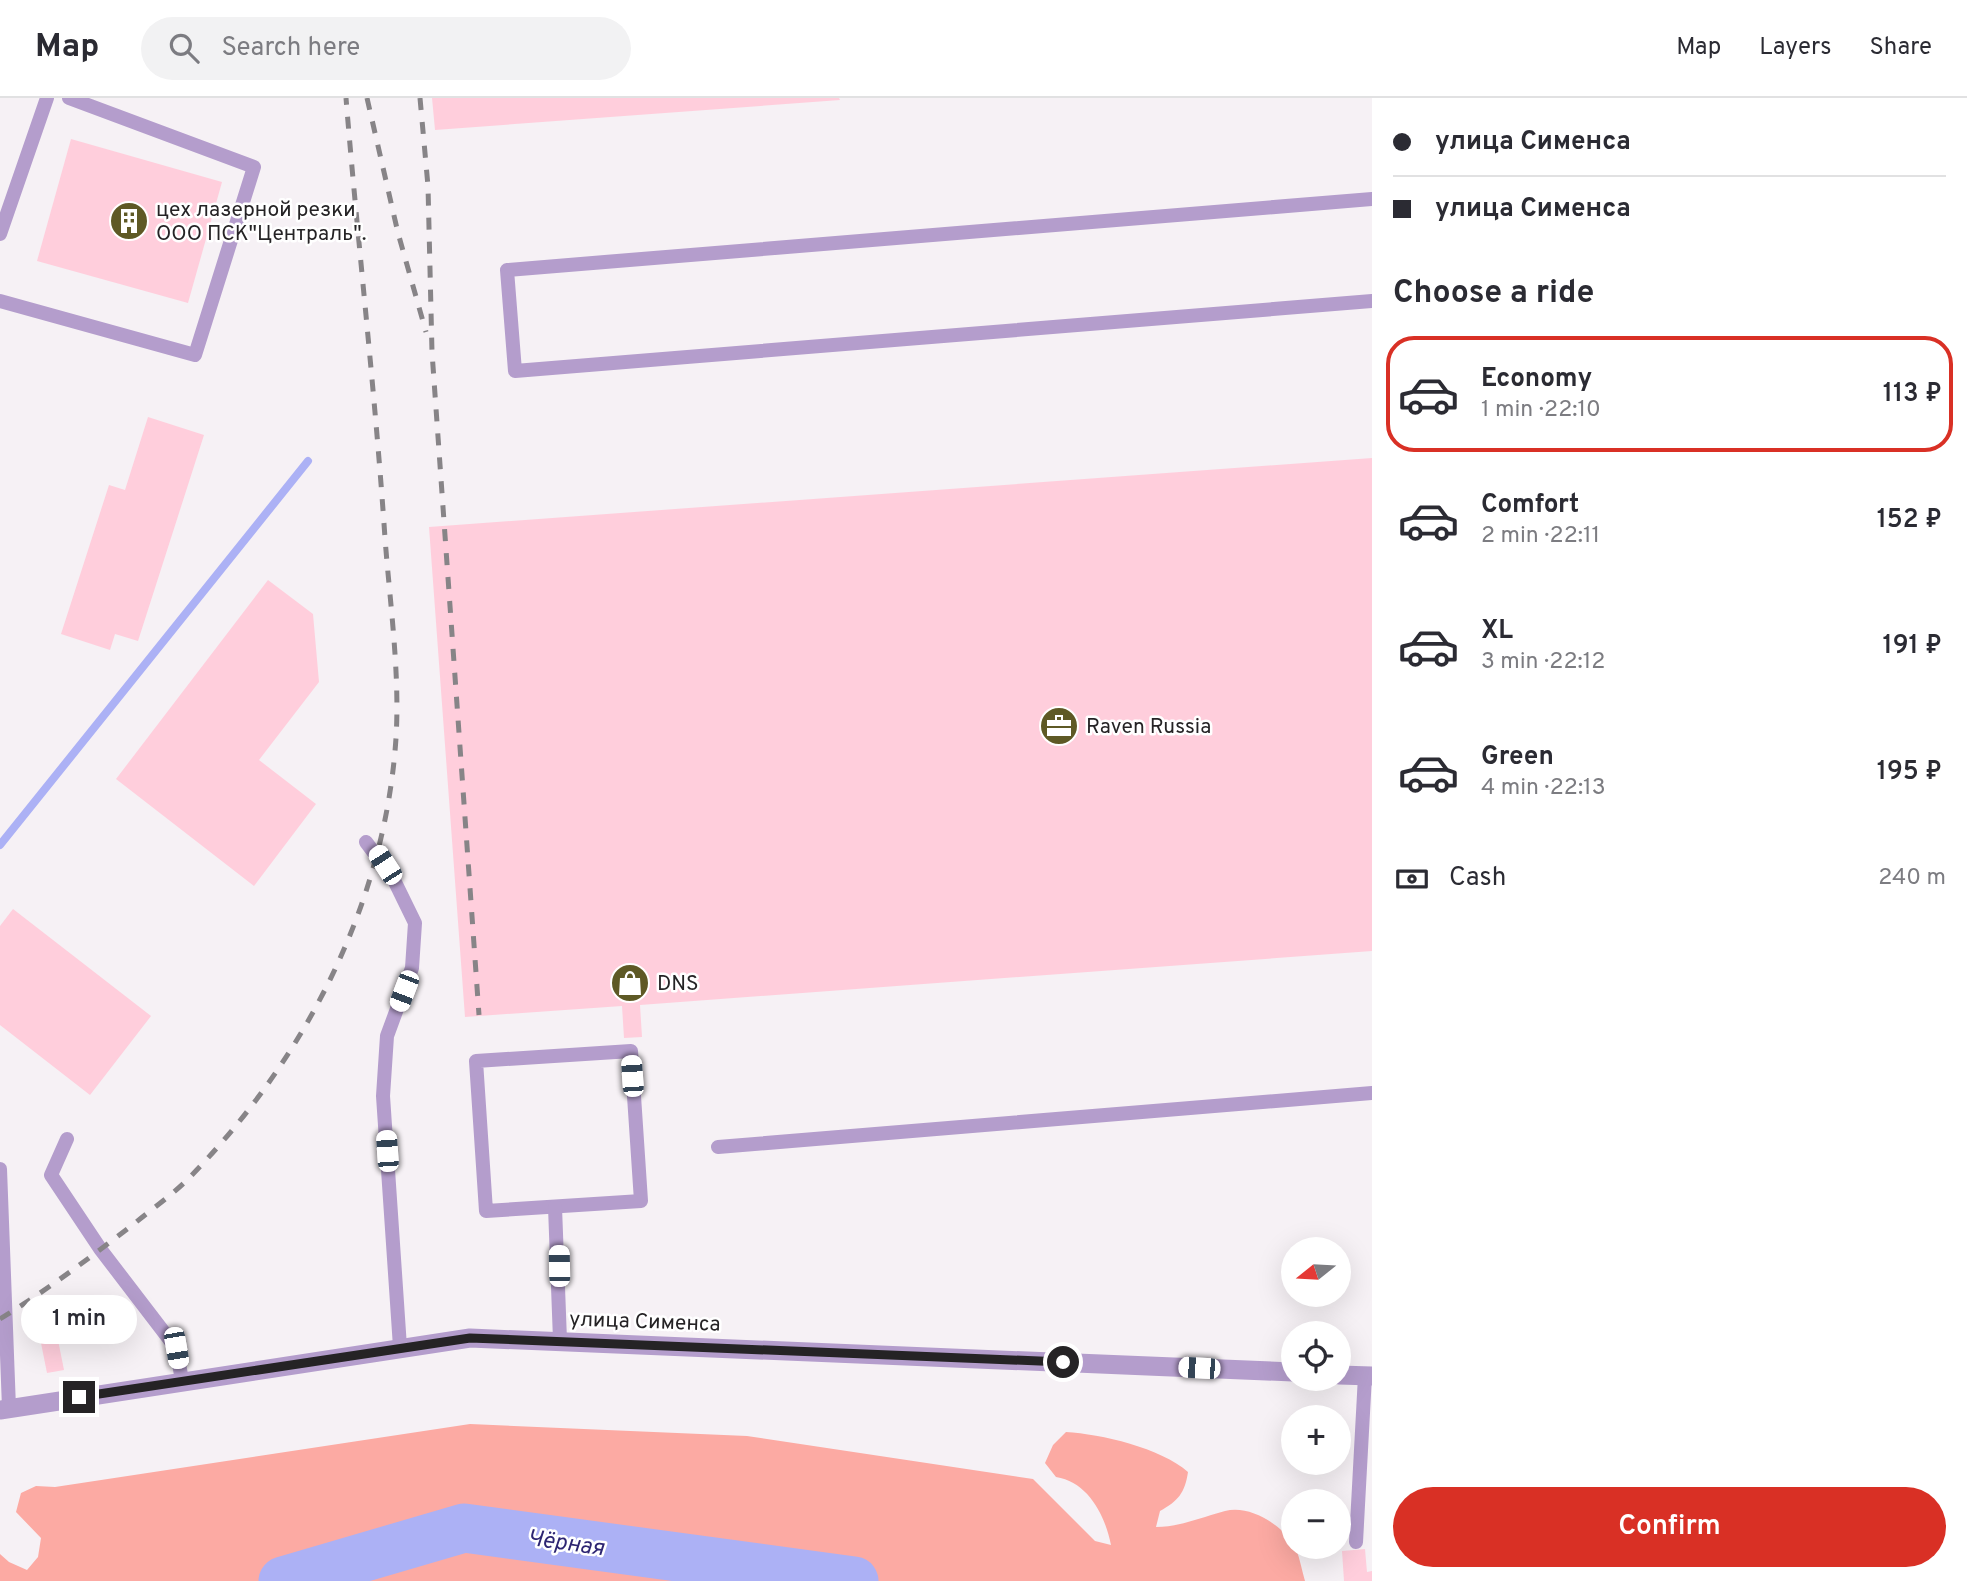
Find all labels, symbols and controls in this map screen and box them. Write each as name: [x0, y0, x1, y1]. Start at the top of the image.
search box: [141, 17, 631, 80]
text: Map: [35, 27, 99, 69]
icon: search: [165, 29, 203, 67]
text: Search here: [221, 32, 360, 65]
text: Map: [1676, 33, 1721, 63]
text: Layers: [1759, 33, 1831, 63]
text: Share: [1869, 33, 1932, 63]
text: улица Сименса: [1435, 126, 1631, 159]
text: улица Сименса: [1435, 193, 1631, 226]
place label: цех лазерной резки ООО ПСК"Централь".: [156, 197, 366, 248]
building icon: цех лазерной резки ООО ПСК"Централь".: [108, 200, 150, 242]
text: Choose a ride: [1393, 274, 1594, 314]
icon: car: [1397, 363, 1460, 426]
text: Economy: [1481, 363, 1592, 396]
text: 113 ₽: [1883, 378, 1942, 411]
text: 1 min · 22:10: [1481, 396, 1601, 425]
icon: car: [1397, 489, 1460, 552]
text: Comfort: [1481, 489, 1579, 522]
text: 152 ₽: [1877, 504, 1942, 537]
text: 2 min · 22:11: [1481, 522, 1600, 551]
icon: car: [1397, 615, 1460, 678]
text: XL: [1481, 615, 1513, 648]
text: 191 ₽: [1883, 630, 1942, 663]
text: 3 min · 22:12: [1481, 648, 1605, 677]
office icon: Raven Russia: [1038, 705, 1080, 747]
place label: Raven Russia: [1086, 714, 1211, 741]
icon: car: [1397, 741, 1460, 804]
text: Green: [1481, 741, 1554, 774]
text: 195 ₽: [1877, 756, 1942, 789]
text: 4 min · 22:13: [1481, 774, 1606, 803]
car: [365, 842, 406, 888]
icon: cash: [1393, 860, 1431, 898]
text: Cash: [1449, 862, 1506, 895]
text: 240 m: [1878, 864, 1946, 893]
shop icon: DNS: [609, 962, 651, 1004]
car: [387, 968, 422, 1014]
place label: DNS: [657, 971, 699, 998]
car: [621, 1054, 644, 1098]
car: [376, 1129, 399, 1173]
north arrow: [1281, 1237, 1351, 1307]
map controls: [1281, 1237, 1351, 1559]
car: [549, 1245, 570, 1287]
callout: 1 min: [21, 1296, 137, 1344]
text: 1 min: [52, 1305, 106, 1334]
street label: улица Сименса: [569, 1306, 721, 1339]
button: locate: [1281, 1321, 1351, 1391]
car: [163, 1325, 190, 1371]
route start: [1047, 1346, 1079, 1378]
car: [1178, 1356, 1221, 1380]
route end: [63, 1381, 95, 1413]
button: +: [1281, 1405, 1351, 1475]
button: Confirm: [1393, 1487, 1946, 1567]
button: −: [1281, 1489, 1351, 1559]
water label: Чёрная: [526, 1525, 607, 1564]

